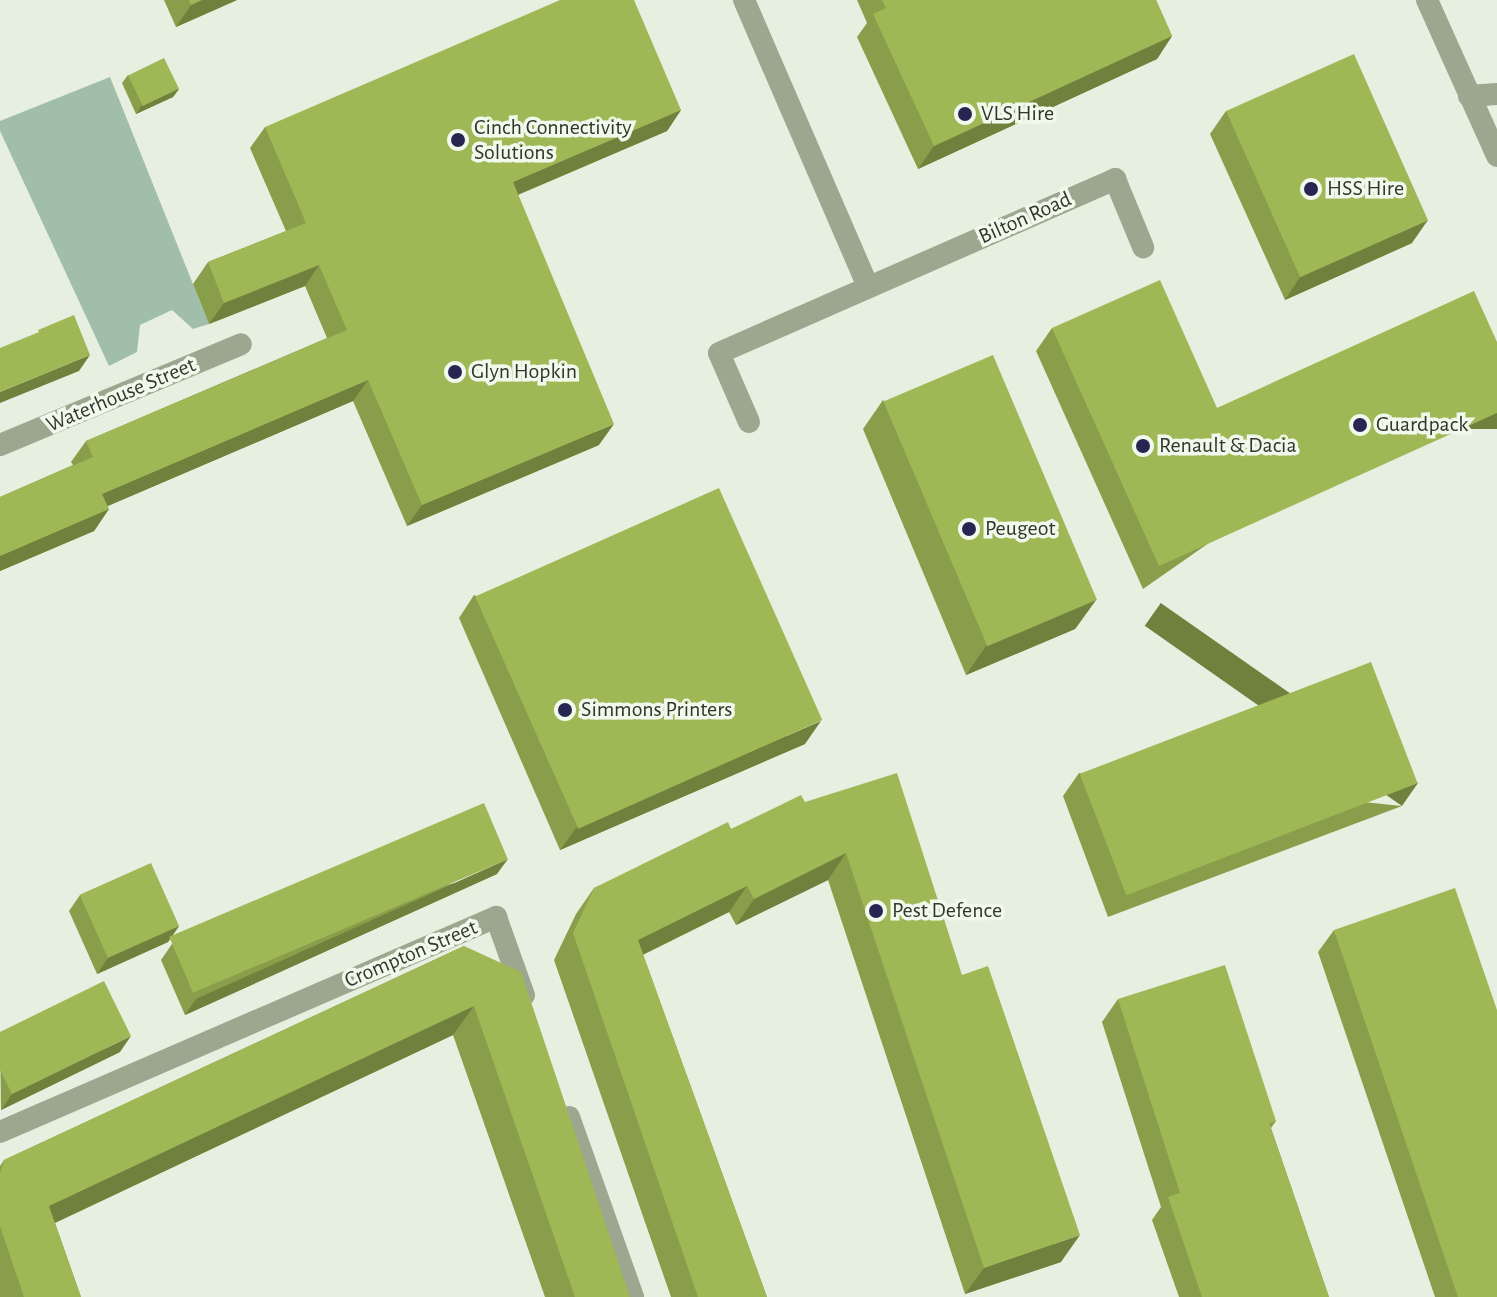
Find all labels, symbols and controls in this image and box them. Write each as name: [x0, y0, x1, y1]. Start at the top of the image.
place label: VLS Hire: [981, 101, 1054, 127]
marker: VLS Hire: [956, 105, 974, 123]
place label: Cinch Connectivity Solutions: [474, 114, 632, 166]
marker: Cinch Connectivity Solutions: [449, 131, 467, 149]
place label: HSS Hire: [1327, 176, 1404, 202]
marker: HSS Hire: [1302, 180, 1320, 198]
street label: Bilton Road: [975, 186, 1075, 250]
street label: Waterhouse Street: [42, 352, 200, 438]
place label: Glyn Hopkin: [471, 359, 577, 385]
marker: Glyn Hopkin: [446, 363, 464, 381]
place label: Guardpack: [1376, 412, 1468, 438]
marker: Guardpack: [1351, 416, 1369, 434]
place label: Renault & Dacia: [1159, 433, 1297, 459]
marker: Renault & Dacia: [1134, 437, 1152, 455]
place label: Peugeot: [985, 516, 1056, 542]
marker: Peugeot: [960, 520, 978, 538]
place label: Simmons Printers: [581, 697, 732, 723]
marker: Simmons Printers: [556, 701, 574, 719]
place label: Pest Defence: [892, 898, 1002, 924]
marker: Pest Defence: [867, 902, 885, 920]
street label: Crompton Street: [341, 914, 481, 994]

